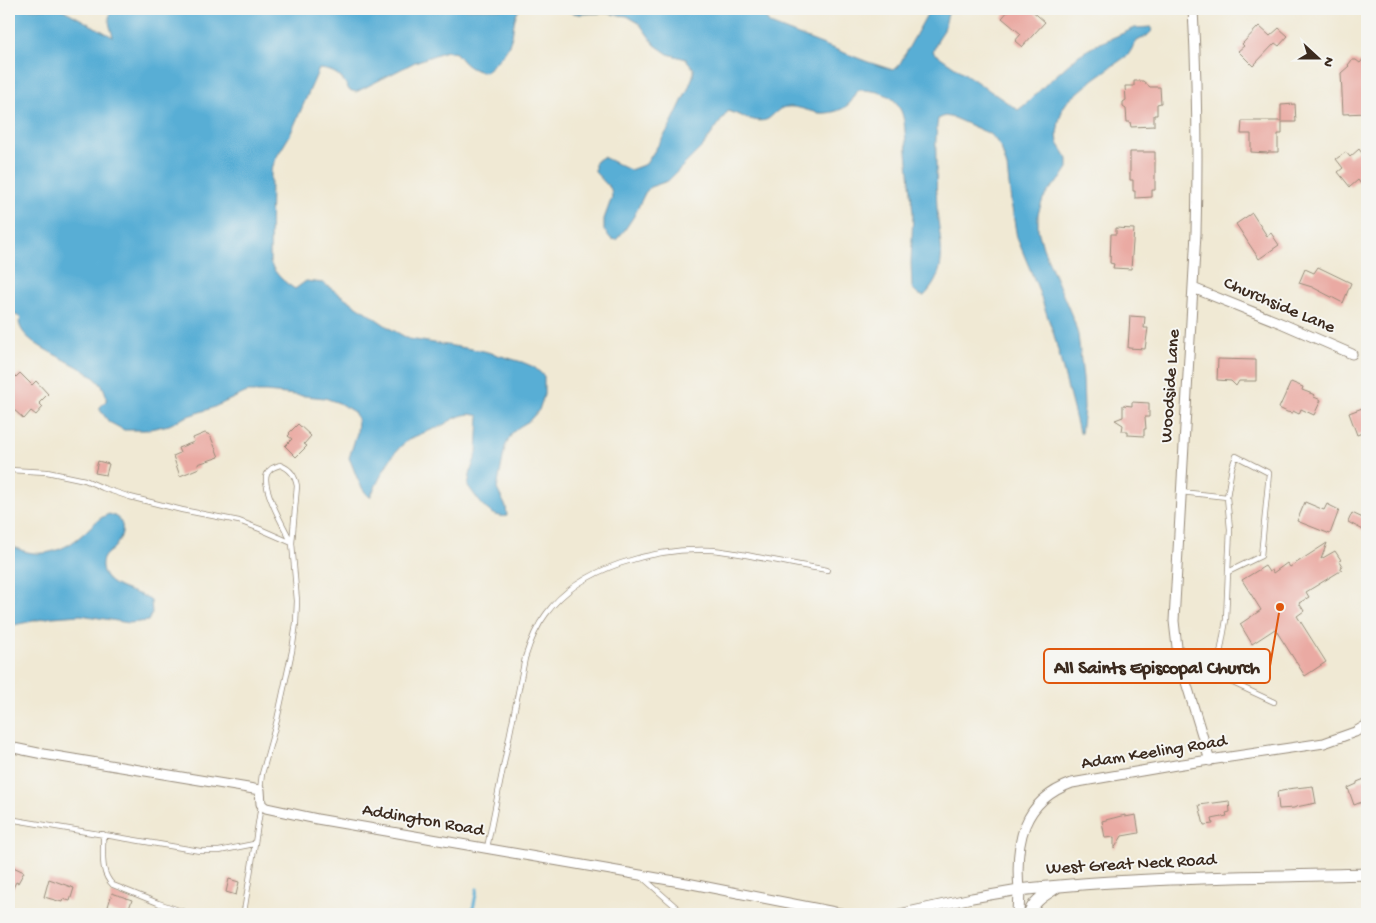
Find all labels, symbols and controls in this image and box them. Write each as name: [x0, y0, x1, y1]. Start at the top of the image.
north arrow: [1294, 32, 1344, 82]
text: N: [1318, 54, 1337, 69]
street label: Churchside Lane: [1220, 273, 1339, 339]
street label: Woodside Lane: [1157, 328, 1185, 443]
callout: All Saints Episcopal Church: [1044, 649, 1270, 683]
text: All Saints Episcopal Church: [1053, 658, 1261, 681]
street label: Adam Keeling Road: [1080, 731, 1230, 775]
street label: Addington Road: [360, 800, 487, 842]
street label: West Great Neck Road: [1045, 850, 1218, 880]

